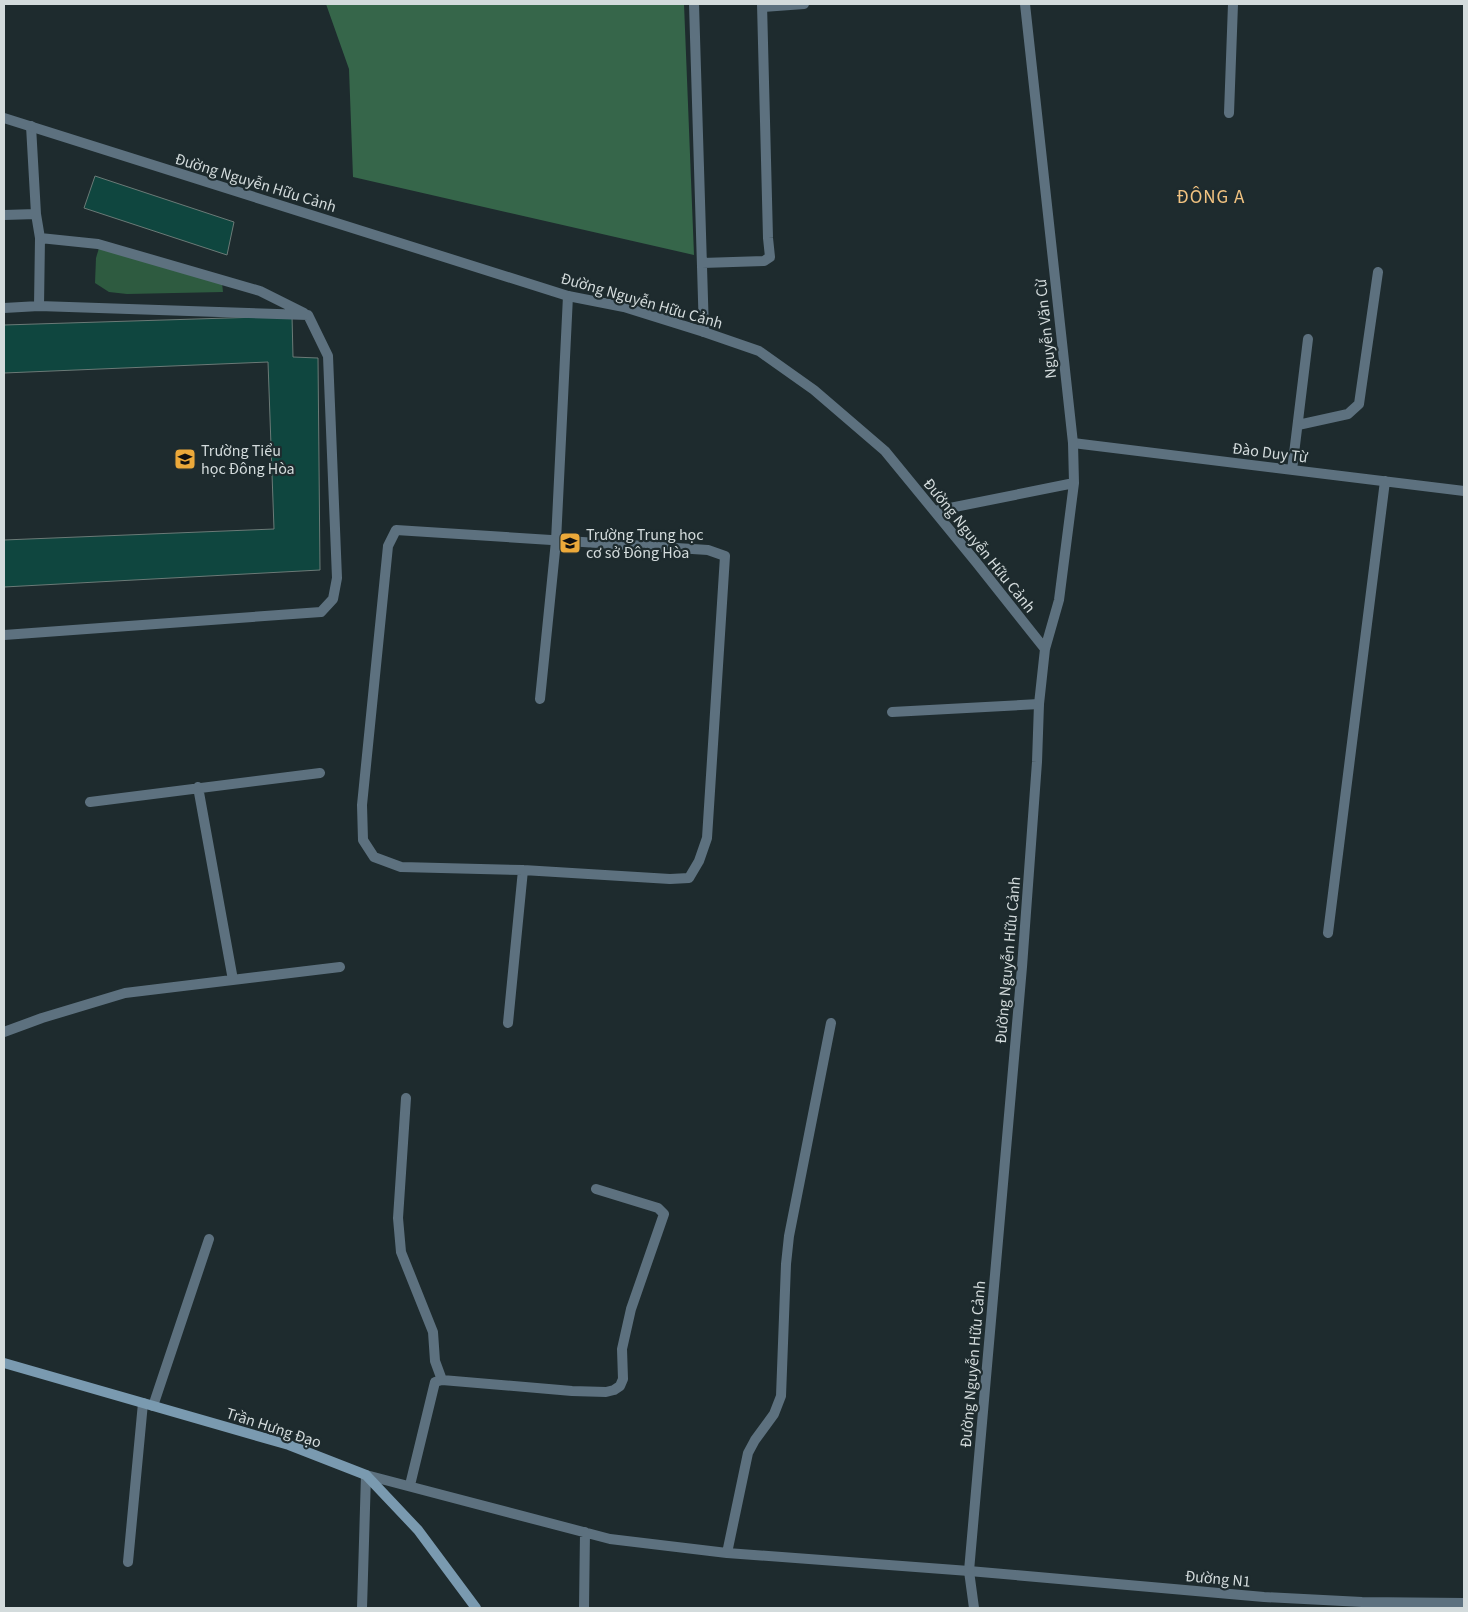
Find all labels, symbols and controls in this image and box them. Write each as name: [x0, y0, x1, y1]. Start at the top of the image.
street label: Đường Nguyễn Hữu Cảnh: [172, 148, 339, 218]
district label: ĐÔNG A: [1177, 184, 1245, 211]
street label: Đường Nguyễn Hữu Cảnh: [558, 267, 725, 335]
street label: Nguyễn Văn Cừ: [1030, 278, 1062, 380]
street label: Đào Duy Từ: [1231, 437, 1309, 469]
place label: Trường Tiểu học Đông Hòa: [201, 440, 295, 480]
school or university icon: Trường Tiểu học Đông Hòa: [173, 447, 197, 471]
street label: Đường Nguyễn Hữu Cảnh: [918, 474, 1041, 618]
place label: Trường Trung học cơ sở Đông Hòa: [586, 524, 704, 564]
school or university icon: Trường Trung học cơ sở Đông Hòa: [558, 531, 582, 555]
street label: Đường Nguyễn Hữu Cảnh: [990, 876, 1026, 1045]
street label: Đường Nguyễn Hữu Cảnh: [955, 1280, 991, 1449]
street label: Trần Hưng Đạo: [223, 1402, 324, 1454]
street label: Đường N1: [1184, 1565, 1252, 1593]

